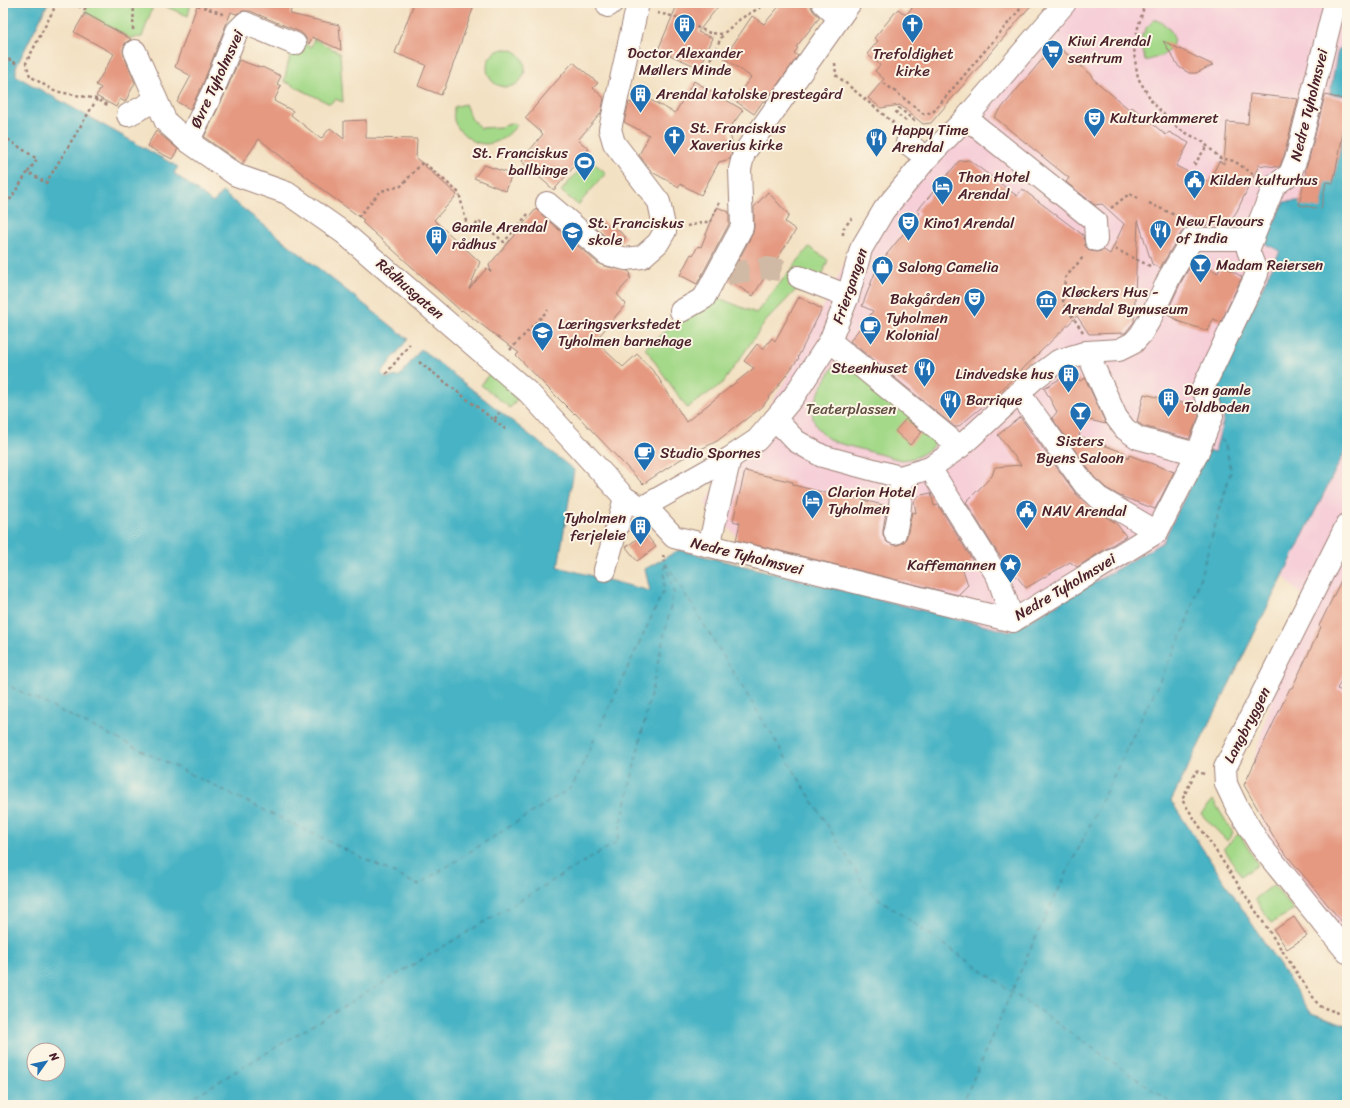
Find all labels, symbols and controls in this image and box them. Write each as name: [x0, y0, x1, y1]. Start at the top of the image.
building icon: Doctor Alexander Møllers Minde: [672, 11, 698, 44]
church icon: Trefoldighet kirke: [900, 12, 926, 45]
street label: Øvre Tyholmsvei: [183, 25, 251, 132]
place label: Kiwi Arendal sentrum: [1067, 28, 1151, 71]
supermarket icon: Kiwi Arendal sentrum: [1039, 37, 1065, 70]
place label: Doctor Alexander Møllers Minde: [628, 40, 743, 83]
place label: Trefoldighet kirke: [872, 41, 954, 84]
street label: Nedre Tyholmsvei: [1282, 45, 1336, 164]
building icon: Arendal katolske prestegård: [628, 81, 654, 114]
place label: Arendal katolske prestegård: [655, 81, 843, 107]
theatre icon: Kulturkammeret: [1082, 105, 1108, 138]
place label: Kulturkammeret: [1110, 105, 1219, 131]
place label: St. Franciskus Xaverius kirke: [689, 115, 786, 158]
place label: Happy Time Arendal: [891, 117, 968, 160]
church icon: St. Franciskus Xaverius kirke: [661, 124, 687, 157]
restaurant icon: Happy Time Arendal: [864, 126, 890, 159]
place label: St. Franciskus ballbinge: [472, 140, 568, 183]
sports icon: St. Franciskus ballbinge: [571, 149, 597, 182]
place label: Thon Hotel Arendal: [957, 164, 1030, 207]
public building icon: Kilden kulturhus: [1181, 167, 1207, 200]
place label: Kilden kulturhus: [1210, 167, 1319, 193]
hotel icon: Thon Hotel Arendal: [929, 173, 955, 206]
place label: New Flavours of India: [1176, 208, 1264, 251]
place label: St. Franciskus skole: [587, 210, 684, 253]
theatre icon: Kino1 Arendal: [896, 210, 922, 243]
place label: Kino1 Arendal: [924, 210, 1015, 236]
place label: Gamle Arendal rådhus: [452, 214, 548, 257]
restaurant icon: New Flavours of India: [1147, 217, 1173, 250]
school or university icon: St. Franciskus skole: [559, 219, 585, 252]
building icon: Gamle Arendal rådhus: [423, 223, 449, 256]
street label: Friergangen: [825, 244, 875, 328]
street label: Rådhusgaten: [370, 252, 450, 326]
bar icon: Madam Reiersen: [1188, 252, 1214, 285]
place label: Madam Reiersen: [1216, 252, 1323, 278]
shop icon: Salong Camelia: [869, 254, 895, 287]
place label: Salong Camelia: [898, 254, 999, 280]
place label: Kløckers Hus - Arendal Bymuseum: [1061, 279, 1188, 322]
place label: Bakgården: [890, 286, 960, 312]
theatre icon: Bakgården: [962, 286, 988, 319]
museum icon: Kløckers Hus - Arendal Bymuseum: [1034, 288, 1060, 321]
place label: Tyholmen Kolonial: [886, 305, 948, 348]
place label: Læringsverkstedet Tyholmen barnehage: [558, 311, 691, 354]
cafe icon: Tyholmen Kolonial: [857, 314, 883, 347]
school or university icon: Læringsverkstedet Tyholmen barnehage: [529, 320, 555, 353]
place label: Steenhuset: [831, 355, 908, 381]
restaurant icon: Steenhuset: [911, 355, 937, 388]
place label: Lindvedske hus: [956, 361, 1054, 387]
building icon: Lindvedske hus: [1056, 361, 1082, 394]
place label: Den gamle Toldboden: [1184, 377, 1251, 420]
building icon: Den gamle Toldboden: [1156, 386, 1182, 419]
restaurant icon: Barrique: [937, 387, 963, 420]
place label: Barrique: [966, 387, 1023, 413]
park label: Teaterplassen: [806, 396, 896, 422]
bar icon: Sisters Byens Saloon: [1067, 399, 1093, 432]
place label: Sisters Byens Saloon: [1036, 428, 1124, 471]
cafe icon: Studio Spornes: [632, 440, 658, 473]
place label: Studio Spornes: [660, 440, 761, 466]
place label: Clarion Hotel Tyholmen: [828, 479, 916, 522]
hotel icon: Clarion Hotel Tyholmen: [800, 488, 826, 521]
public building icon: NAV Arendal: [1013, 498, 1039, 531]
place label: NAV Arendal: [1042, 498, 1127, 524]
place label: Tyholmen ferjeleie: [564, 505, 626, 548]
building icon: Tyholmen ferjeleie: [628, 514, 654, 547]
street label: Nedre Tyholmsvei: [688, 529, 807, 583]
street label: Nedre Tyholmsvei: [1009, 546, 1122, 628]
place label: Kaffemannen: [907, 552, 996, 578]
place icon: Kaffemannen: [998, 552, 1024, 585]
street label: Langbryggen: [1217, 682, 1277, 768]
north arrow: [26, 1042, 66, 1082]
text: N: [43, 1048, 64, 1066]

